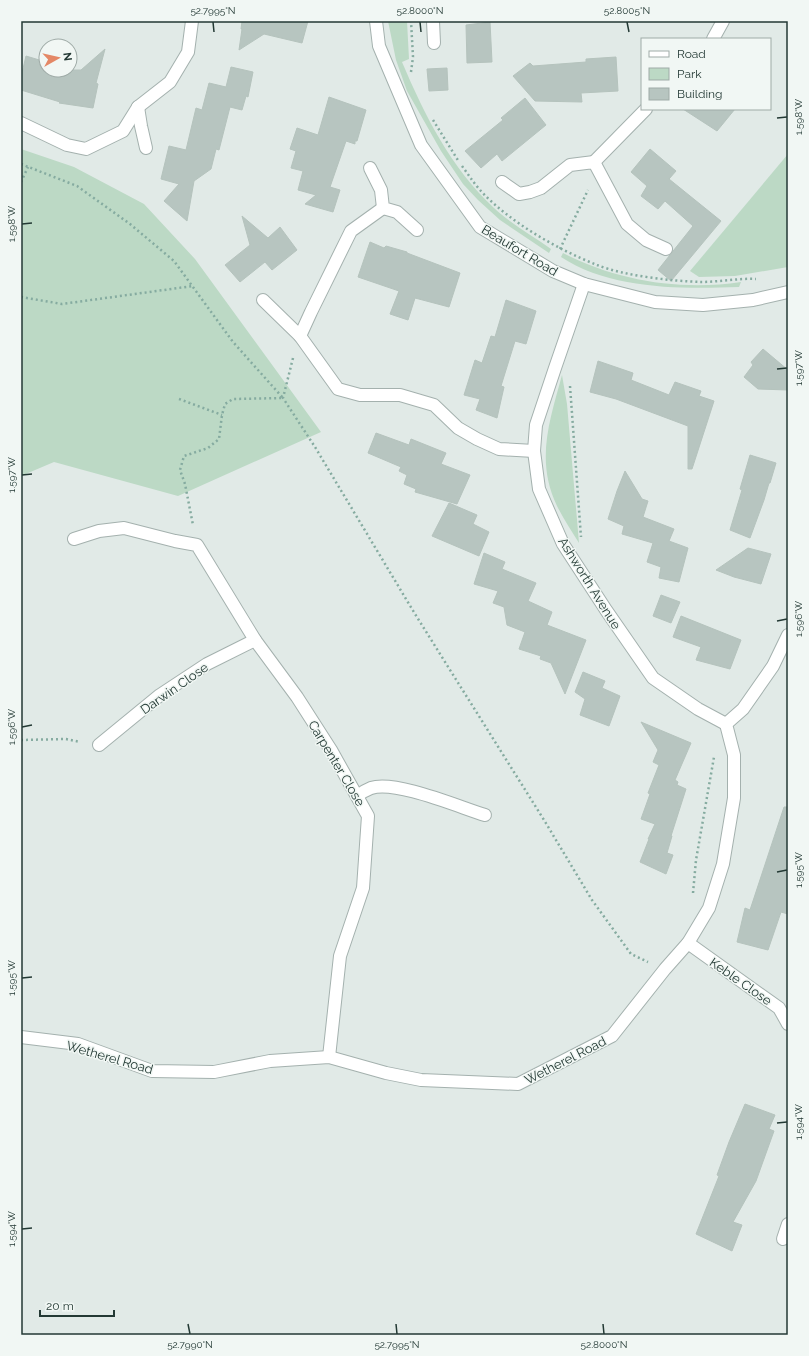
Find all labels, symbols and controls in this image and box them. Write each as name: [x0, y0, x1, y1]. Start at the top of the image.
text: 52.7995°N: [190, 5, 236, 16]
text: 52.8000°N: [396, 5, 444, 16]
text: 52.8005°N: [604, 5, 650, 16]
north arrow: [38, 38, 78, 78]
legend: [641, 38, 771, 110]
text: Road: [677, 47, 706, 61]
text: N: [60, 52, 74, 62]
text: Park: [677, 67, 702, 81]
text: Building: [677, 87, 723, 101]
text: 1.598°W: [793, 98, 804, 135]
text: 1.598°W: [6, 205, 17, 242]
street label: Beaufort Road: [479, 222, 561, 279]
text: 1.597°W: [793, 350, 804, 386]
text: 1.597°W: [6, 457, 17, 493]
street label: Ashworth Avenue: [555, 535, 624, 632]
text: 1.596°W: [793, 600, 804, 637]
street label: Darwin Close: [138, 659, 211, 717]
text: 1.596°W: [6, 708, 17, 745]
street label: Carpenter Close: [305, 718, 368, 809]
text: 1.595°W: [793, 851, 804, 888]
street label: Keble Close: [707, 955, 775, 1008]
text: 1.595°W: [6, 959, 17, 996]
street label: Wetherel Road: [522, 1033, 609, 1087]
street label: Wetherel Road: [65, 1038, 155, 1077]
text: 1.594°W: [793, 1103, 804, 1140]
text: 1.594°W: [6, 1210, 17, 1247]
scale bar: [40, 1292, 114, 1318]
text: 20 m: [46, 1299, 74, 1313]
text: 52.7990°N: [167, 1339, 213, 1350]
text: 52.7995°N: [374, 1339, 420, 1350]
text: 52.8000°N: [580, 1339, 628, 1350]

